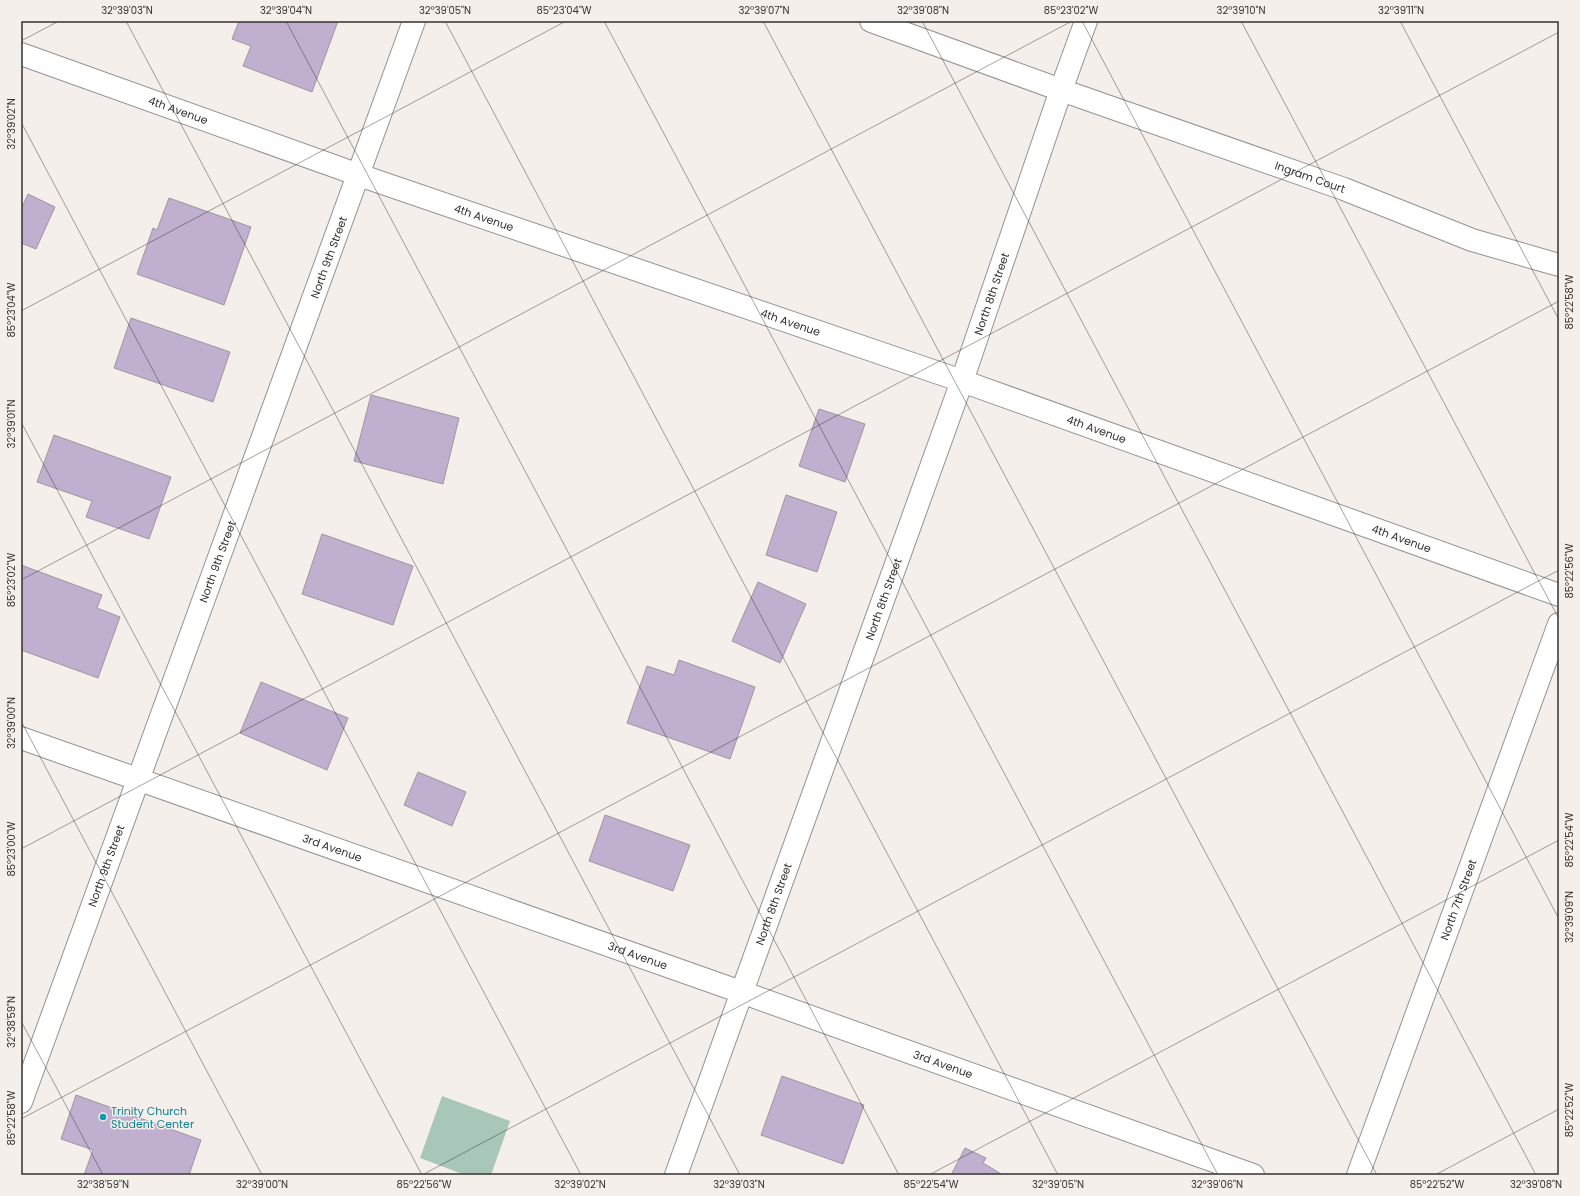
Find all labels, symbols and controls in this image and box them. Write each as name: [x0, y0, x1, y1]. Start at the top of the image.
text: 32°39'03"N: [101, 3, 153, 18]
text: 32°39'04"N: [260, 3, 312, 18]
text: 32°39'05"N: [419, 3, 471, 18]
text: 85°23'04"W: [536, 3, 592, 18]
text: 32°39'07"N: [738, 3, 790, 18]
text: 32°39'08"N: [897, 3, 949, 18]
text: 85°23'02"W: [1044, 3, 1099, 18]
text: 32°39'10"N: [1217, 3, 1265, 18]
text: 32°39'11"N: [1378, 3, 1424, 18]
street label: 4th Avenue: [146, 92, 210, 128]
text: 32°39'02"N: [4, 98, 19, 150]
street label: Ingram Court: [1273, 157, 1348, 197]
street label: 4th Avenue: [452, 200, 516, 235]
street label: North 9th Street: [306, 214, 351, 301]
street label: North 8th Street: [970, 251, 1013, 337]
text: 85°22'58"W: [1562, 274, 1577, 330]
text: 85°23'04"W: [4, 282, 19, 338]
street label: 4th Avenue: [758, 305, 823, 340]
text: 32°39'01"N: [4, 400, 19, 448]
street label: 4th Avenue: [1064, 411, 1129, 447]
street label: North 9th Street: [195, 518, 240, 605]
street label: 4th Avenue: [1369, 520, 1434, 557]
text: 85°22'56"W: [1562, 543, 1577, 599]
text: 85°23'02"W: [4, 552, 19, 607]
street label: North 8th Street: [861, 556, 906, 642]
text: 32°39'00"N: [4, 697, 19, 749]
text: 85°22'54"W: [1562, 812, 1577, 868]
text: 85°23'00"W: [4, 821, 19, 877]
street label: North 9th Street: [84, 823, 128, 909]
street label: 3rd Avenue: [300, 830, 364, 866]
street label: North 7th Street: [1436, 857, 1481, 942]
street label: North 8th Street: [751, 861, 796, 947]
text: 32°39'09"N: [1562, 891, 1577, 943]
street label: 3rd Avenue: [606, 938, 670, 974]
text: 32°38'59"N: [4, 996, 19, 1048]
street label: 3rd Avenue: [911, 1046, 975, 1082]
text: 85°22'52"W: [1562, 1083, 1577, 1137]
text: 85°22'58"W: [4, 1090, 19, 1146]
place label: Trinity Church Student Center: [111, 1103, 194, 1132]
marker: Trinity Church Student Center: [98, 1112, 108, 1122]
text: 32°38'59"N: [77, 1177, 129, 1192]
text: 32°39'00"N: [236, 1177, 288, 1192]
text: 85°22'56"W: [396, 1177, 452, 1192]
text: 32°39'02"N: [554, 1177, 606, 1192]
text: 32°39'03"N: [713, 1177, 765, 1192]
text: 85°22'54"W: [903, 1177, 959, 1192]
text: 32°39'05"N: [1032, 1177, 1084, 1192]
text: 32°39'06"N: [1191, 1177, 1243, 1192]
text: 85°22'52"W: [1410, 1177, 1464, 1192]
text: 32°39'08"N: [1510, 1177, 1562, 1192]

